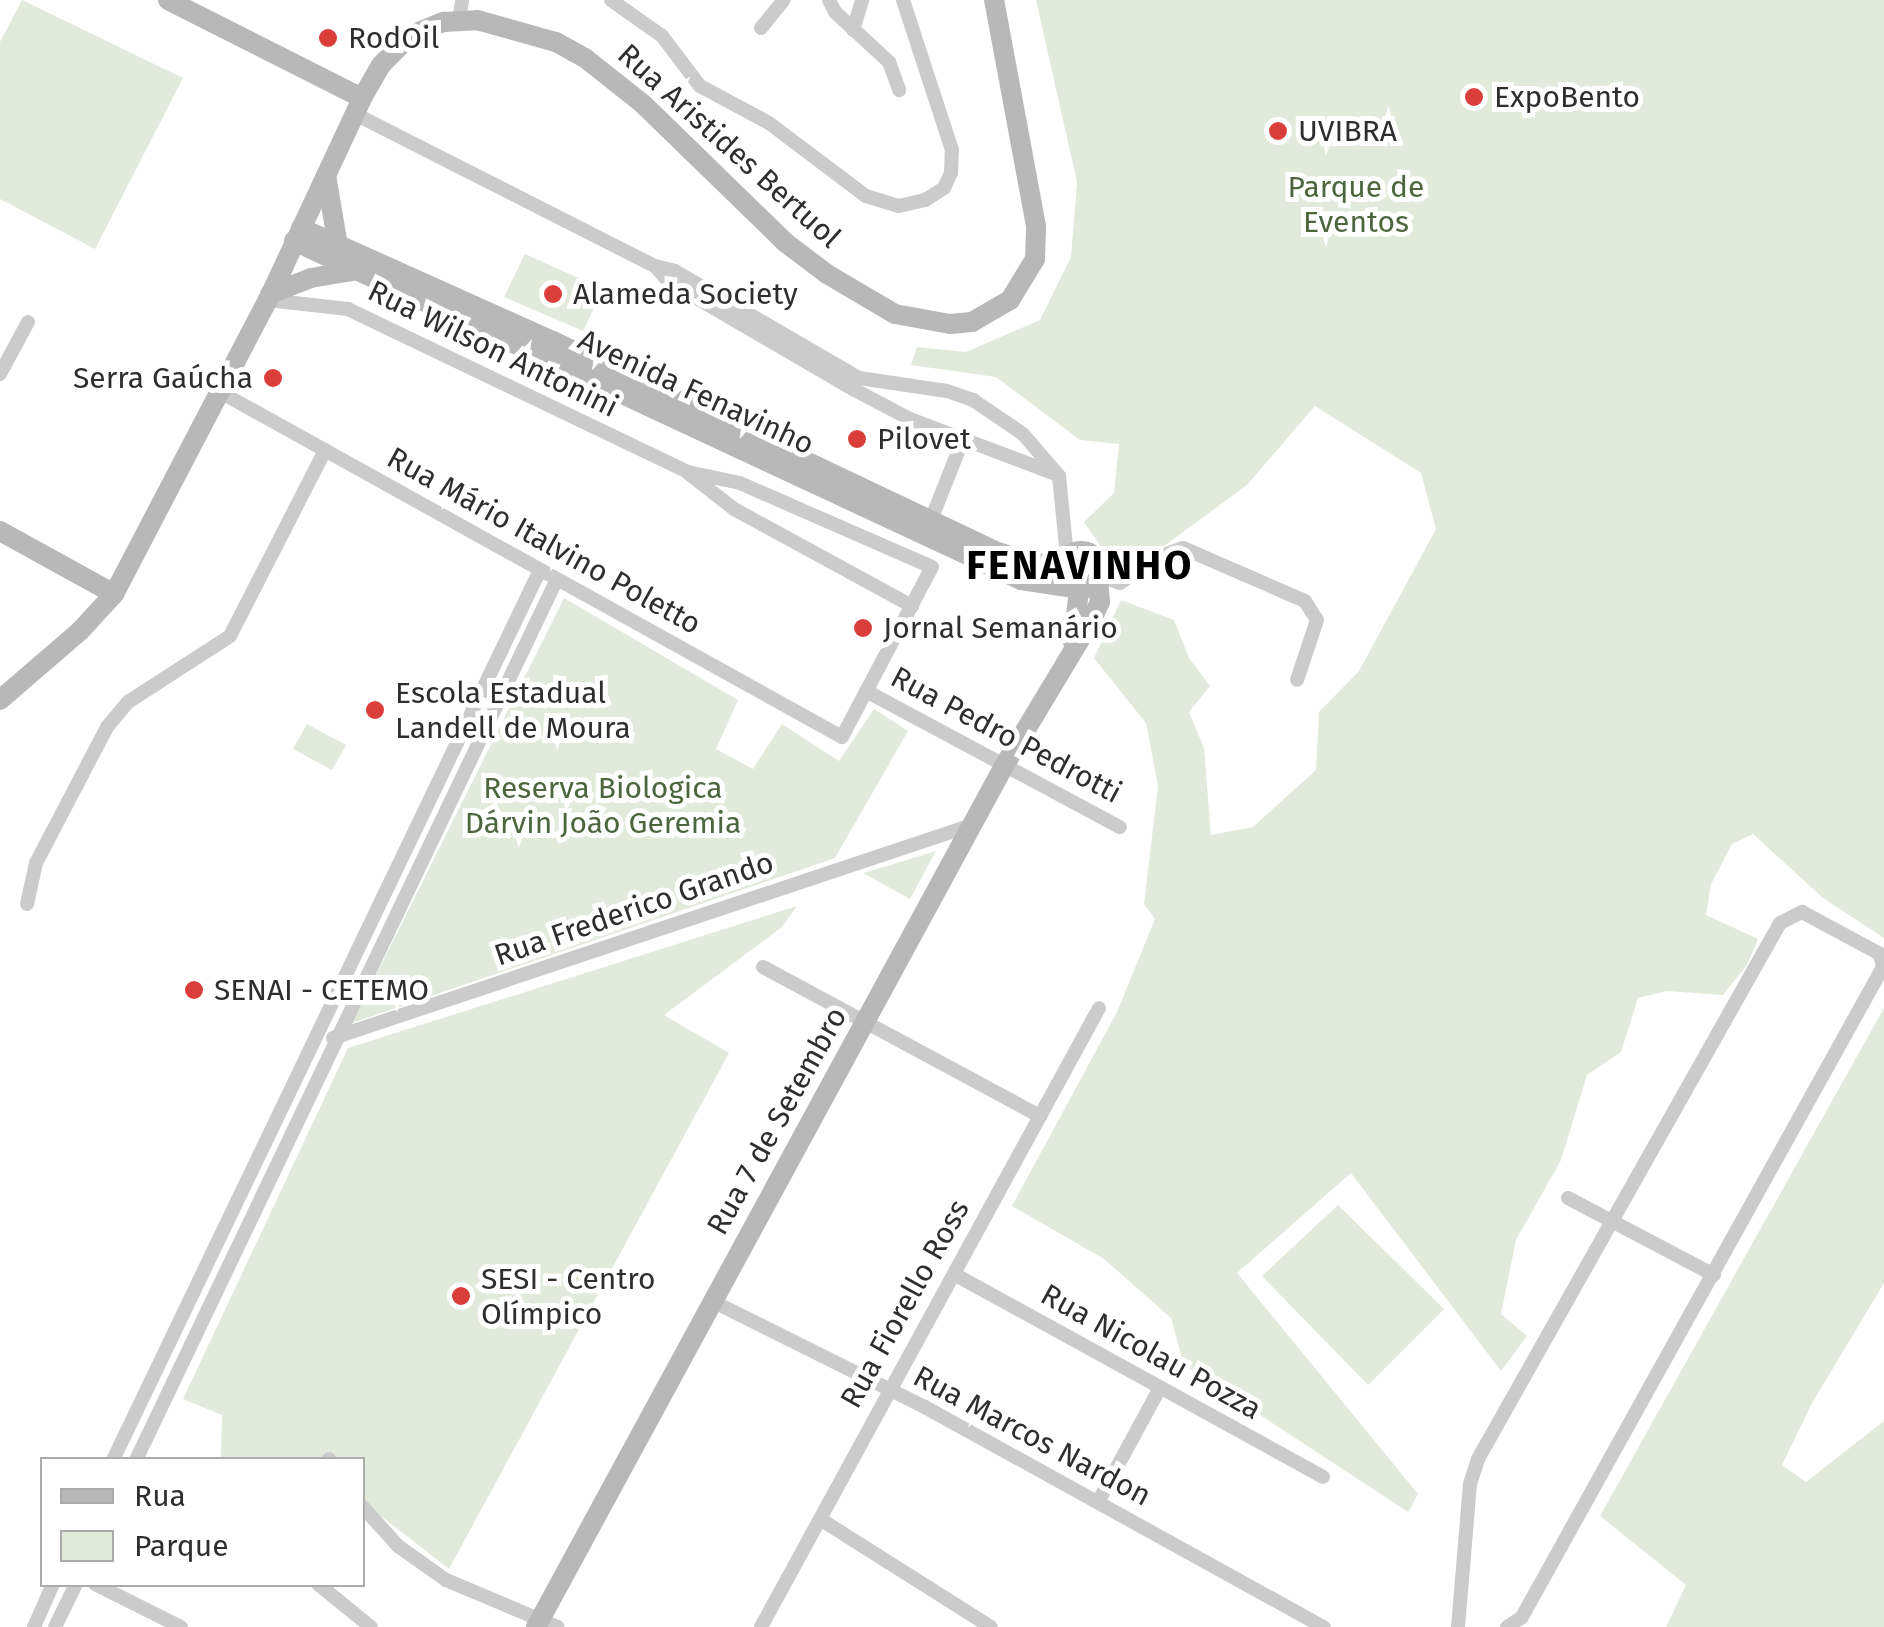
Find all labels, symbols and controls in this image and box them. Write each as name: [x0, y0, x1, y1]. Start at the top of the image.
place label: RodOil: [348, 20, 439, 56]
marker: RodOil: [317, 27, 339, 49]
street label: Rua Aristides Bertuol: [610, 36, 848, 256]
place label: ExpoBento: [1494, 79, 1640, 115]
marker: ExpoBento: [1463, 86, 1485, 108]
place label: UVIBRA: [1298, 113, 1397, 149]
marker: UVIBRA: [1267, 120, 1289, 142]
park label: Parque de Eventos: [1288, 169, 1424, 240]
street label: Rua Wilson Antonini: [362, 273, 624, 425]
place label: Alameda Society: [573, 276, 798, 312]
marker: Alameda Society: [542, 283, 564, 305]
street label: Avenida Fenavinho: [572, 322, 820, 462]
place label: Serra Gaúcha: [73, 360, 253, 396]
marker: Serra Gaúcha: [262, 367, 284, 389]
place label: Pilovet: [877, 421, 971, 457]
marker: Pilovet: [846, 428, 868, 450]
street label: Rua Mário Italvino Poletto: [381, 440, 707, 642]
district label: FENAVINHO: [966, 542, 1194, 590]
place label: Jornal Semanário: [883, 610, 1118, 646]
marker: Jornal Semanário: [852, 617, 874, 639]
street label: Rua Pedro Pedrotti: [885, 659, 1127, 811]
place label: Escola Estadual Landell de Moura: [395, 675, 631, 746]
marker: Escola Estadual Landell de Moura: [364, 699, 386, 721]
park label: Reserva Biologica Dárvin João Geremia: [465, 770, 741, 840]
street label: Rua Frederico Grando: [490, 844, 778, 974]
place label: SENAI - CETEMO: [214, 972, 429, 1008]
marker: SENAI - CETEMO: [183, 979, 205, 1001]
street label: Rua 7 de Setembro: [700, 1001, 854, 1241]
street label: Rua Fiorello Ross: [833, 1194, 977, 1414]
place label: SESI - Centro Olímpico: [481, 1261, 655, 1332]
street label: Rua Nicolau Pozza: [1035, 1277, 1267, 1427]
marker: SESI - Centro Olímpico: [450, 1285, 472, 1307]
street label: Rua Marcos Nardon: [907, 1358, 1157, 1514]
legend: [40, 1457, 365, 1587]
text: Rua: [134, 1478, 186, 1514]
text: Parque: [134, 1528, 229, 1564]

